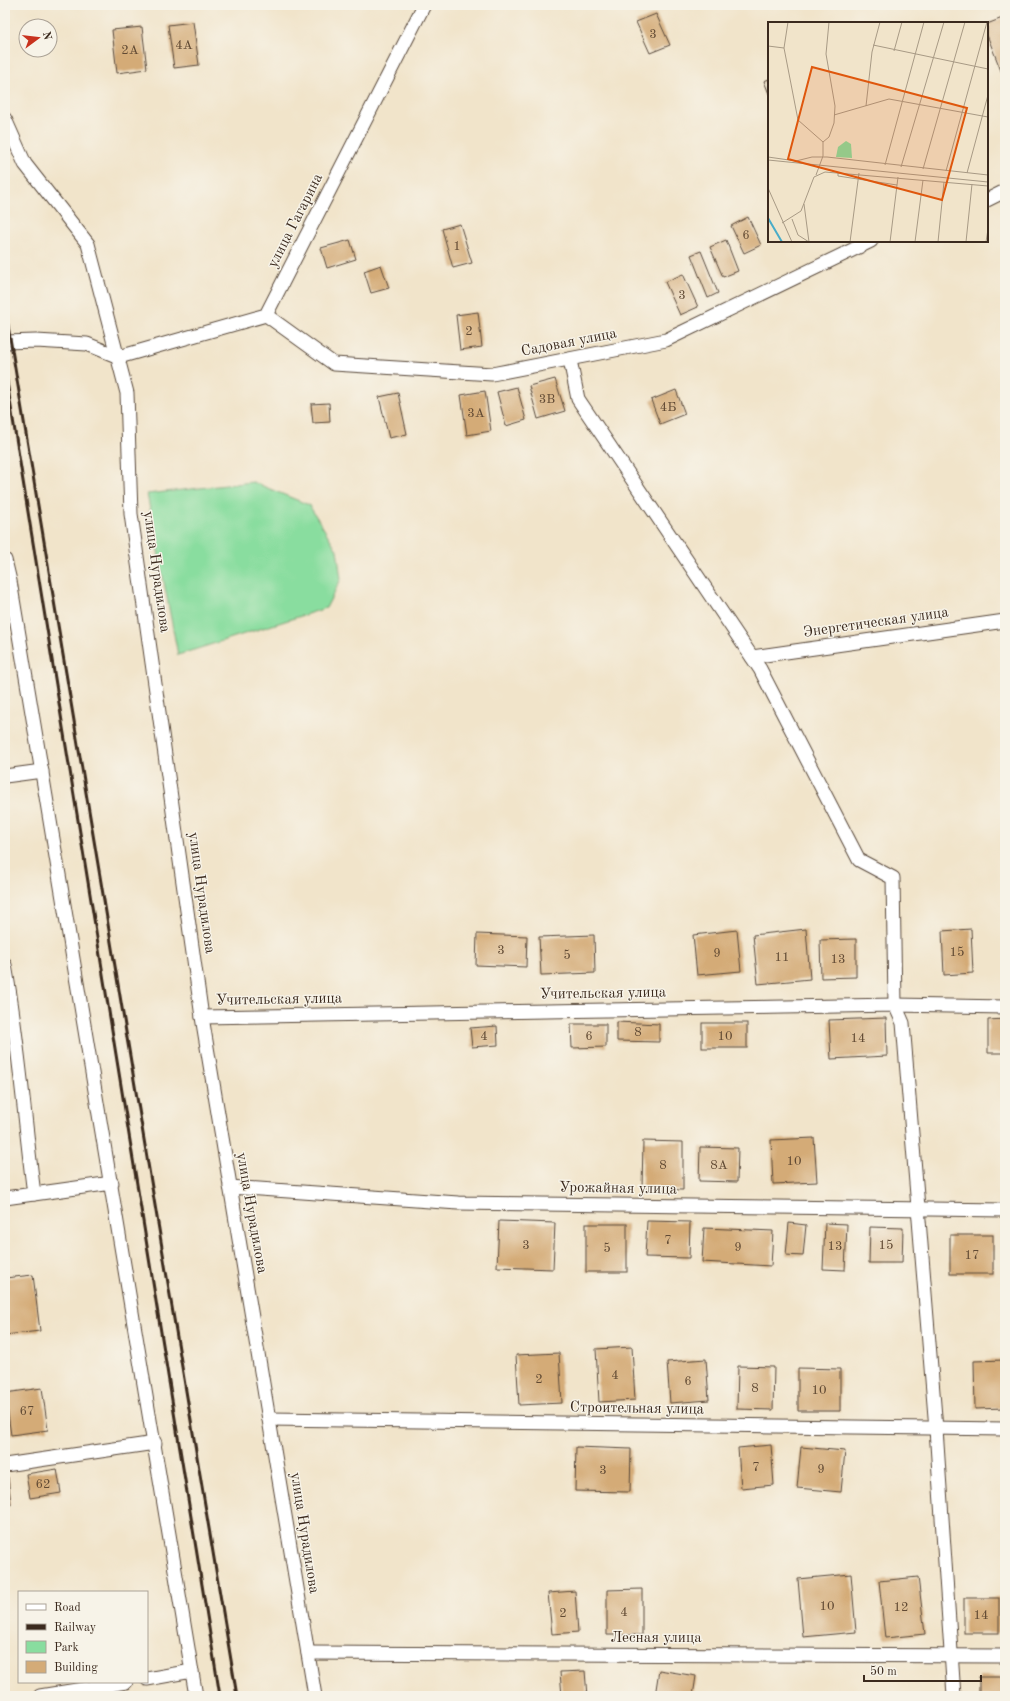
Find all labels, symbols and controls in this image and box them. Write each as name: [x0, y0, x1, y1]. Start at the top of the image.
north arrow: [18, 18, 58, 58]
inset map: [768, 22, 988, 242]
house number: 3: [649, 28, 657, 41]
text: N: [40, 30, 53, 42]
house number: 4А: [175, 39, 193, 52]
house number: 2А: [121, 44, 139, 57]
street label: улица Гагарина: [266, 171, 327, 271]
house number: 6: [742, 229, 750, 242]
house number: 1: [453, 240, 461, 253]
house number: 3: [678, 289, 686, 302]
house number: 2: [465, 325, 473, 338]
street label: Садовая улица: [520, 326, 619, 360]
house number: 3В: [539, 393, 555, 406]
house number: 4Б: [660, 401, 676, 414]
house number: 3А: [467, 407, 485, 420]
street label: улица Нурадилова: [140, 510, 172, 634]
street label: Энергетическая улица: [802, 605, 950, 641]
street label: улица Нурадилова: [185, 831, 217, 955]
house number: 3: [497, 944, 505, 957]
house number: 15: [949, 946, 965, 959]
house number: 9: [713, 947, 721, 960]
house number: 5: [563, 949, 571, 962]
house number: 11: [774, 951, 790, 964]
house number: 13: [830, 953, 846, 966]
street label: Учительская улица: [540, 985, 667, 1003]
street label: Учительская улица: [216, 991, 343, 1009]
house number: 8: [634, 1026, 642, 1039]
house number: 4: [480, 1030, 488, 1043]
house number: 6: [585, 1030, 593, 1043]
house number: 10: [717, 1030, 733, 1043]
house number: 14: [850, 1032, 866, 1045]
street label: улица Нурадилова: [233, 1151, 269, 1275]
house number: 10: [786, 1155, 802, 1168]
house number: 8: [659, 1159, 667, 1172]
house number: 8А: [710, 1159, 728, 1172]
street label: Урожайная улица: [559, 1180, 678, 1198]
house number: 7: [664, 1234, 672, 1247]
house number: 3: [522, 1239, 530, 1252]
house number: 15: [878, 1239, 894, 1252]
house number: 13: [827, 1240, 843, 1253]
house number: 9: [734, 1241, 742, 1254]
house number: 5: [603, 1242, 611, 1255]
house number: 17: [964, 1249, 980, 1262]
house number: 4: [611, 1369, 619, 1382]
house number: 2: [535, 1373, 543, 1386]
house number: 6: [684, 1375, 692, 1388]
house number: 8: [751, 1382, 759, 1395]
house number: 10: [811, 1384, 827, 1397]
street label: Строительная улица: [570, 1400, 705, 1418]
house number: 67: [19, 1405, 35, 1418]
house number: 7: [752, 1461, 760, 1474]
house number: 9: [817, 1463, 825, 1476]
house number: 3: [599, 1464, 607, 1477]
street label: улица Нурадилова: [287, 1471, 321, 1595]
house number: 62: [35, 1478, 51, 1491]
legend: [18, 1591, 148, 1683]
house number: 10: [819, 1600, 835, 1613]
house number: 12: [893, 1601, 909, 1614]
text: Road: [54, 1602, 81, 1614]
house number: 4: [620, 1606, 628, 1619]
house number: 2: [559, 1607, 567, 1620]
house number: 14: [973, 1609, 989, 1622]
text: Railway: [54, 1622, 97, 1634]
street label: Лесная улица: [610, 1631, 702, 1646]
text: Park: [54, 1642, 79, 1654]
scale bar: [864, 1657, 981, 1683]
text: Building: [54, 1662, 98, 1674]
text: 50 m: [870, 1665, 897, 1678]

